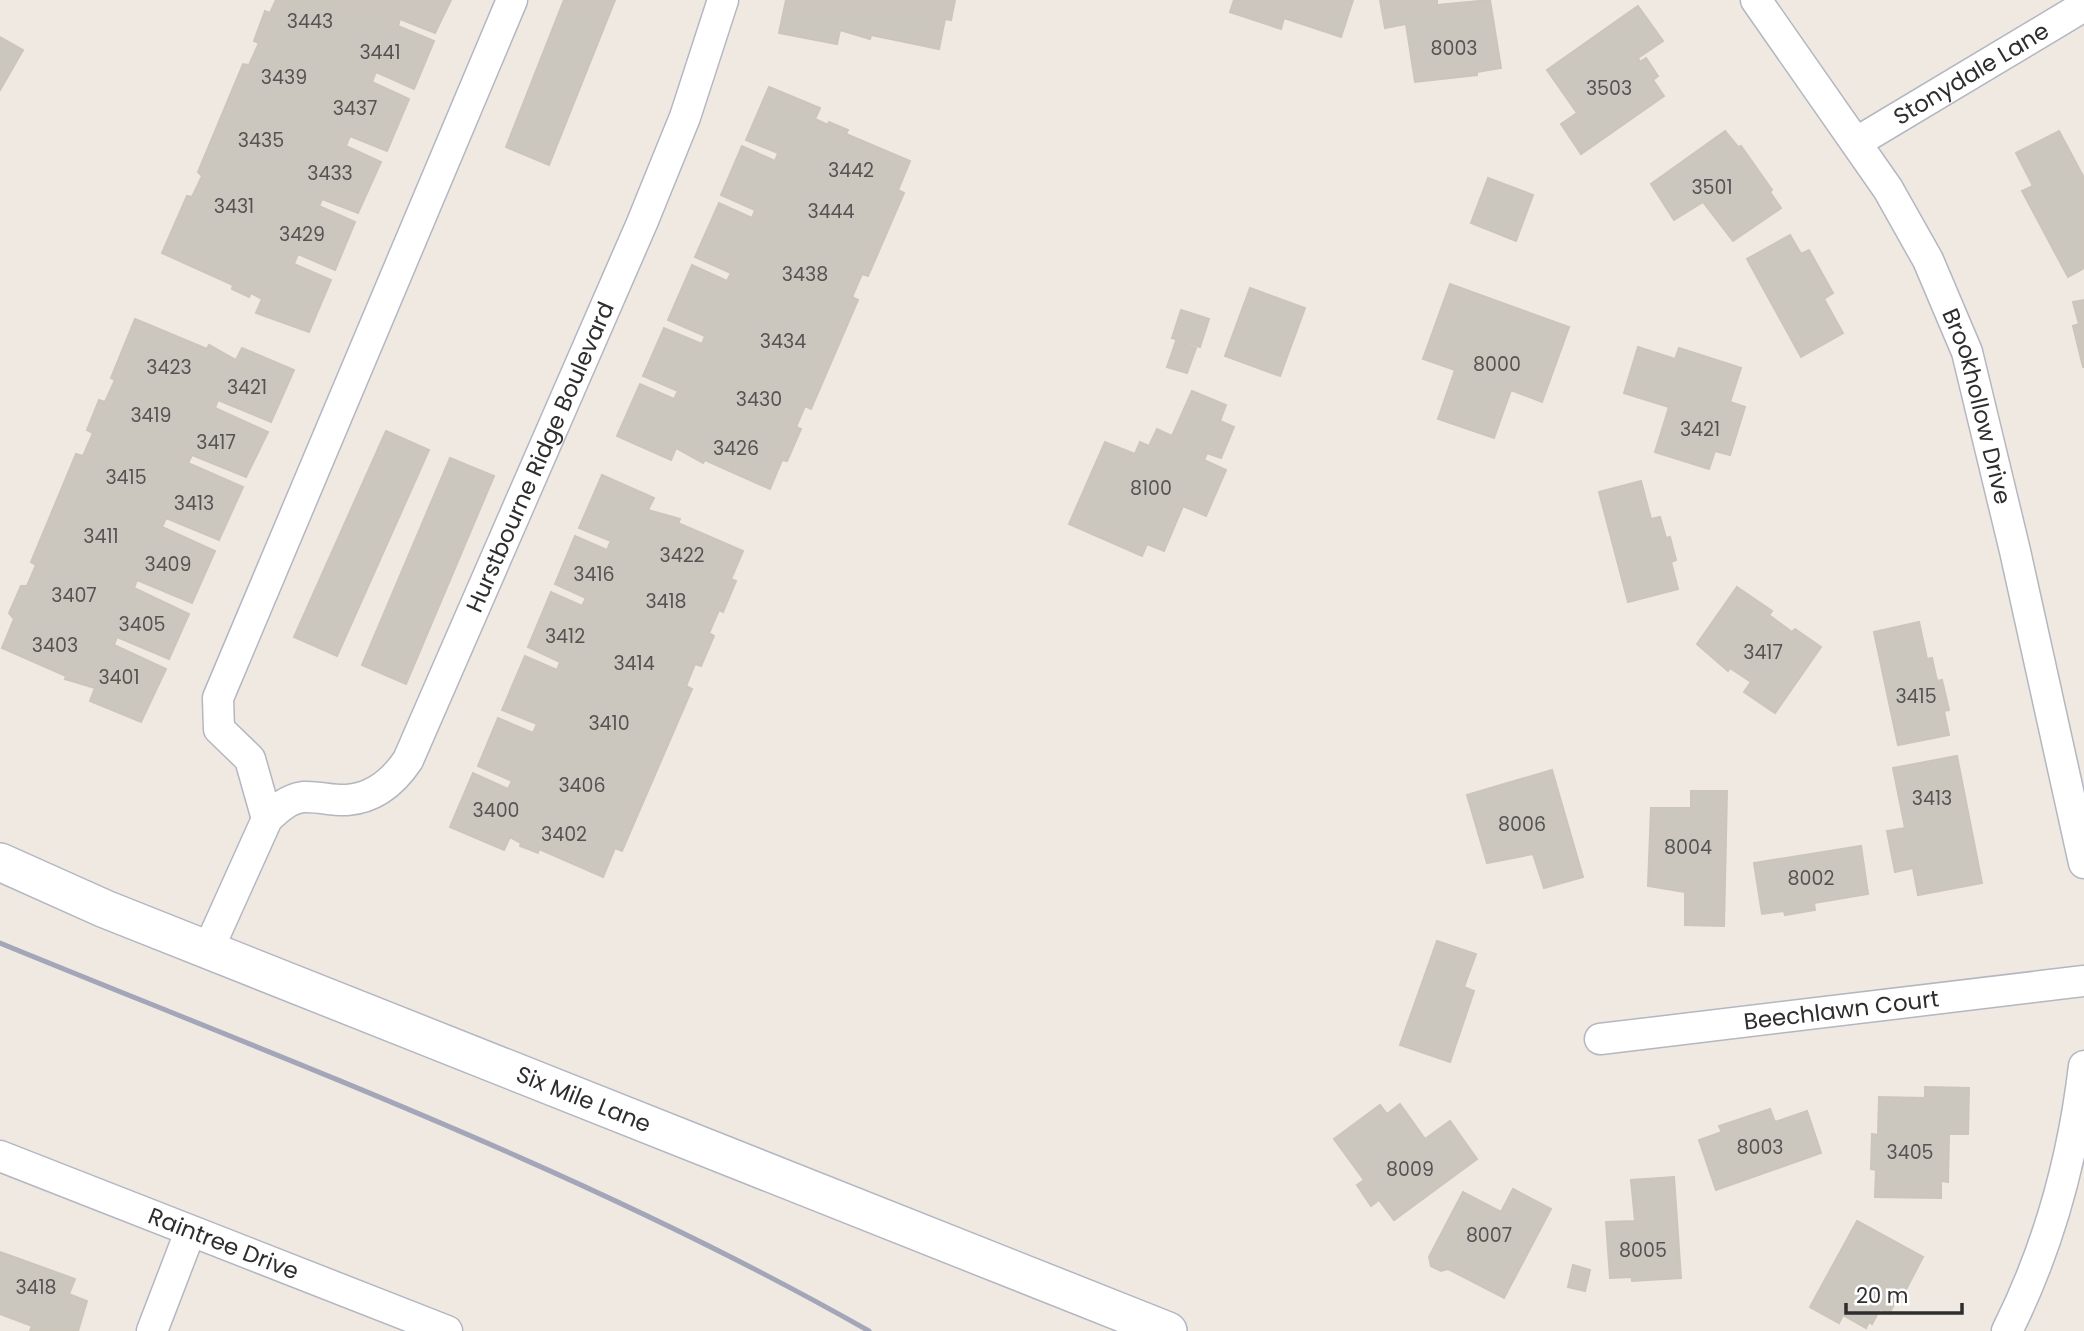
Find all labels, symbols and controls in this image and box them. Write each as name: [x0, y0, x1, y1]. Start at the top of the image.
house number: 3443: [287, 8, 333, 35]
street label: Stonydale Lane: [1887, 15, 2055, 133]
house number: 8003: [1430, 35, 1478, 62]
house number: 3441: [359, 39, 401, 66]
house number: 3439: [261, 64, 307, 91]
house number: 3503: [1586, 75, 1632, 102]
house number: 3437: [333, 95, 377, 122]
house number: 3435: [238, 127, 284, 154]
house number: 3442: [828, 157, 874, 184]
house number: 3433: [307, 160, 353, 187]
house number: 3501: [1691, 174, 1733, 201]
house number: 3431: [214, 193, 254, 220]
house number: 3444: [807, 198, 855, 225]
house number: 3429: [279, 221, 325, 248]
house number: 3438: [782, 261, 828, 288]
street label: Hurstbourne Ridge Boulevard: [458, 297, 622, 617]
street label: Brookhollow Drive: [1934, 303, 2019, 508]
house number: 3434: [760, 328, 806, 355]
house number: 8000: [1473, 351, 1521, 378]
house number: 3423: [146, 354, 192, 381]
house number: 3421: [227, 374, 267, 401]
house number: 3430: [736, 386, 782, 413]
house number: 3419: [130, 402, 172, 429]
house number: 3421: [1680, 416, 1720, 443]
house number: 3417: [196, 429, 236, 456]
house number: 3426: [713, 435, 759, 462]
house number: 3415: [105, 464, 147, 491]
house number: 8100: [1130, 475, 1172, 502]
house number: 3413: [174, 490, 214, 517]
house number: 3411: [83, 523, 119, 550]
house number: 3422: [660, 542, 705, 569]
house number: 3409: [144, 551, 192, 578]
house number: 3416: [573, 561, 615, 588]
house number: 3407: [51, 582, 97, 609]
house number: 3418: [645, 588, 687, 615]
house number: 3405: [118, 611, 166, 638]
house number: 3412: [545, 623, 585, 650]
house number: 3403: [32, 632, 78, 659]
house number: 3417: [1743, 639, 1783, 666]
house number: 3414: [613, 650, 655, 677]
house number: 3401: [98, 664, 140, 691]
house number: 3415: [1895, 683, 1937, 710]
house number: 3410: [588, 710, 630, 737]
house number: 3406: [558, 772, 606, 799]
house number: 3413: [1912, 785, 1952, 812]
house number: 3400: [472, 797, 520, 824]
house number: 8006: [1498, 811, 1546, 838]
house number: 3402: [541, 821, 587, 848]
house number: 8004: [1664, 834, 1712, 861]
house number: 8002: [1788, 865, 1834, 892]
street label: Beechlawn Court: [1742, 983, 1941, 1038]
street label: Six Mile Lane: [512, 1058, 656, 1140]
house number: 8003: [1736, 1134, 1784, 1161]
house number: 3405: [1886, 1139, 1934, 1166]
house number: 8009: [1386, 1156, 1434, 1183]
street label: Raintree Drive: [143, 1200, 303, 1287]
house number: 8007: [1466, 1222, 1512, 1249]
house number: 8005: [1619, 1237, 1667, 1264]
scale bar: [1846, 1272, 1962, 1316]
house number: 3418: [15, 1274, 57, 1301]
text: 20 m: [1856, 1281, 1909, 1310]

